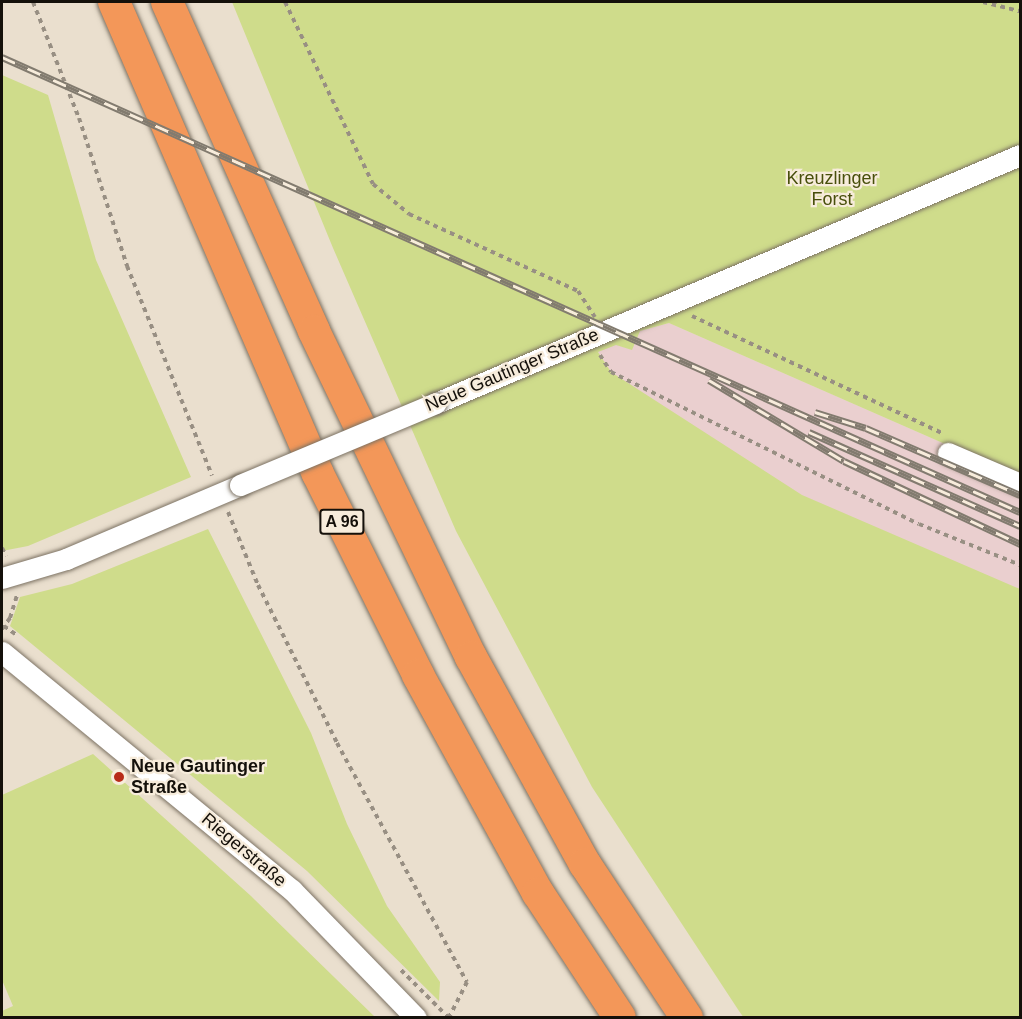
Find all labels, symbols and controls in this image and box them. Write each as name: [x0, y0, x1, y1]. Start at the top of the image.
park label: Kreuzlinger Forst: [786, 168, 878, 210]
street label: Neue Gautinger Straße: [422, 324, 602, 416]
road number: A 96: [318, 509, 366, 535]
place label: Neue Gautinger Straße: [131, 756, 265, 798]
marker: Neue Gautinger Straße: [112, 770, 126, 784]
street label: Riegerstraße: [197, 808, 291, 892]

